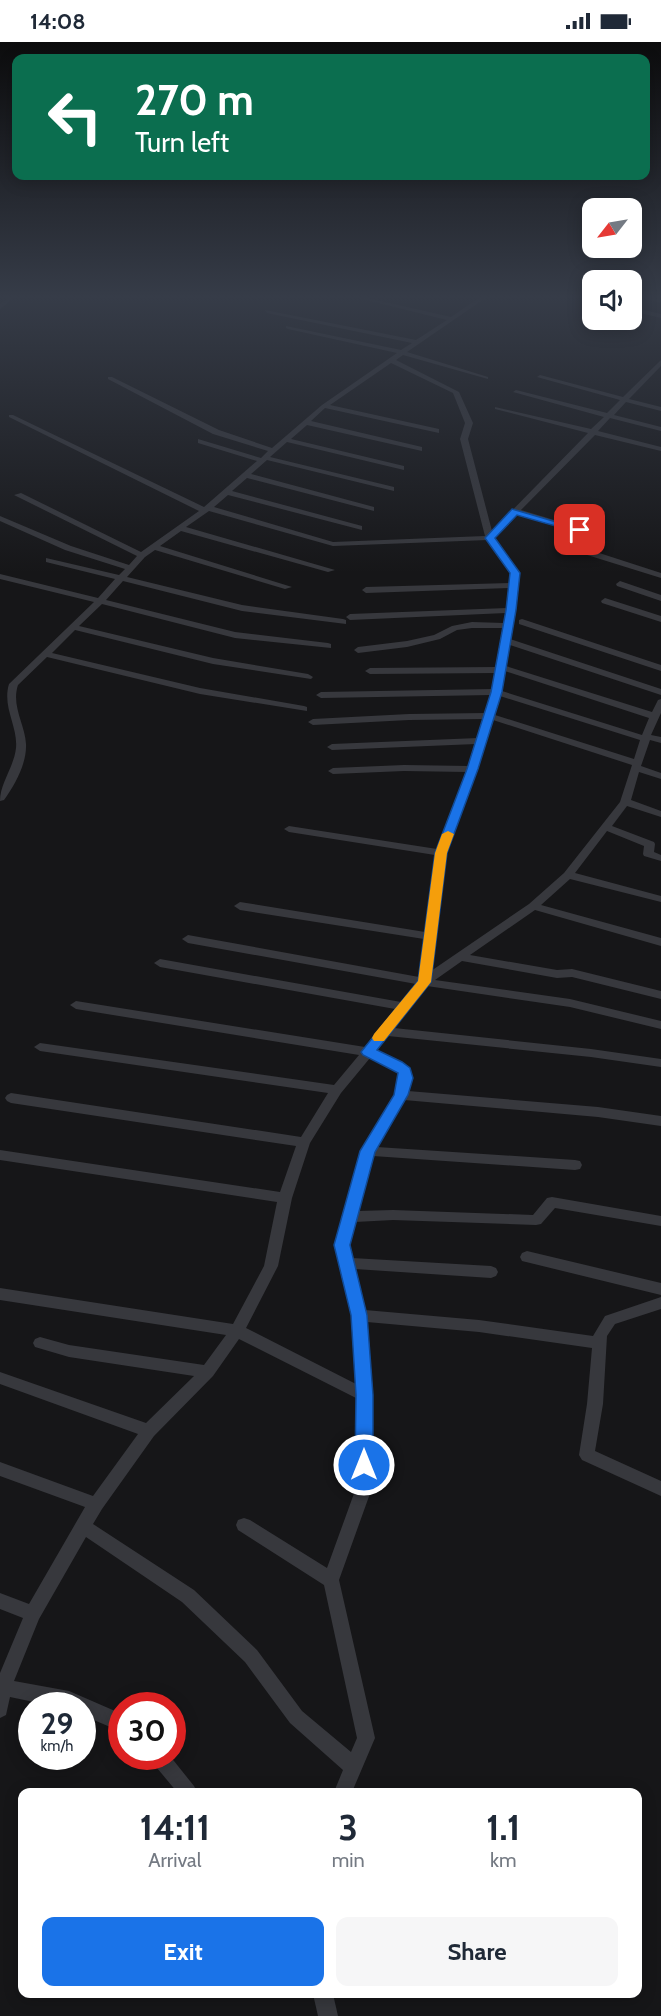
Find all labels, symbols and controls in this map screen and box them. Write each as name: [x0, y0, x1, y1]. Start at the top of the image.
text: 14:08: [30, 8, 85, 35]
text: 270 m: [135, 74, 254, 126]
icon: left: [36, 78, 114, 156]
text: Turn left: [135, 126, 229, 159]
north arrow: [582, 198, 642, 258]
map controls: [582, 198, 642, 330]
button: sound: [582, 270, 642, 330]
pin: [554, 504, 605, 555]
icon: arrive: [563, 513, 596, 546]
position arrow: [332, 1433, 396, 1497]
speed limit sign: 30: [108, 1692, 186, 1770]
text: 29: [41, 1705, 73, 1742]
text: km/h: [41, 1737, 73, 1755]
text: 14:11: [140, 1805, 210, 1849]
text: 3: [338, 1805, 358, 1849]
text: 1.1: [486, 1805, 520, 1849]
text: Arrival: [148, 1848, 201, 1872]
text: min: [332, 1848, 365, 1872]
text: km: [490, 1848, 517, 1872]
button: Exit: [42, 1917, 324, 1986]
button: Share: [336, 1917, 618, 1986]

